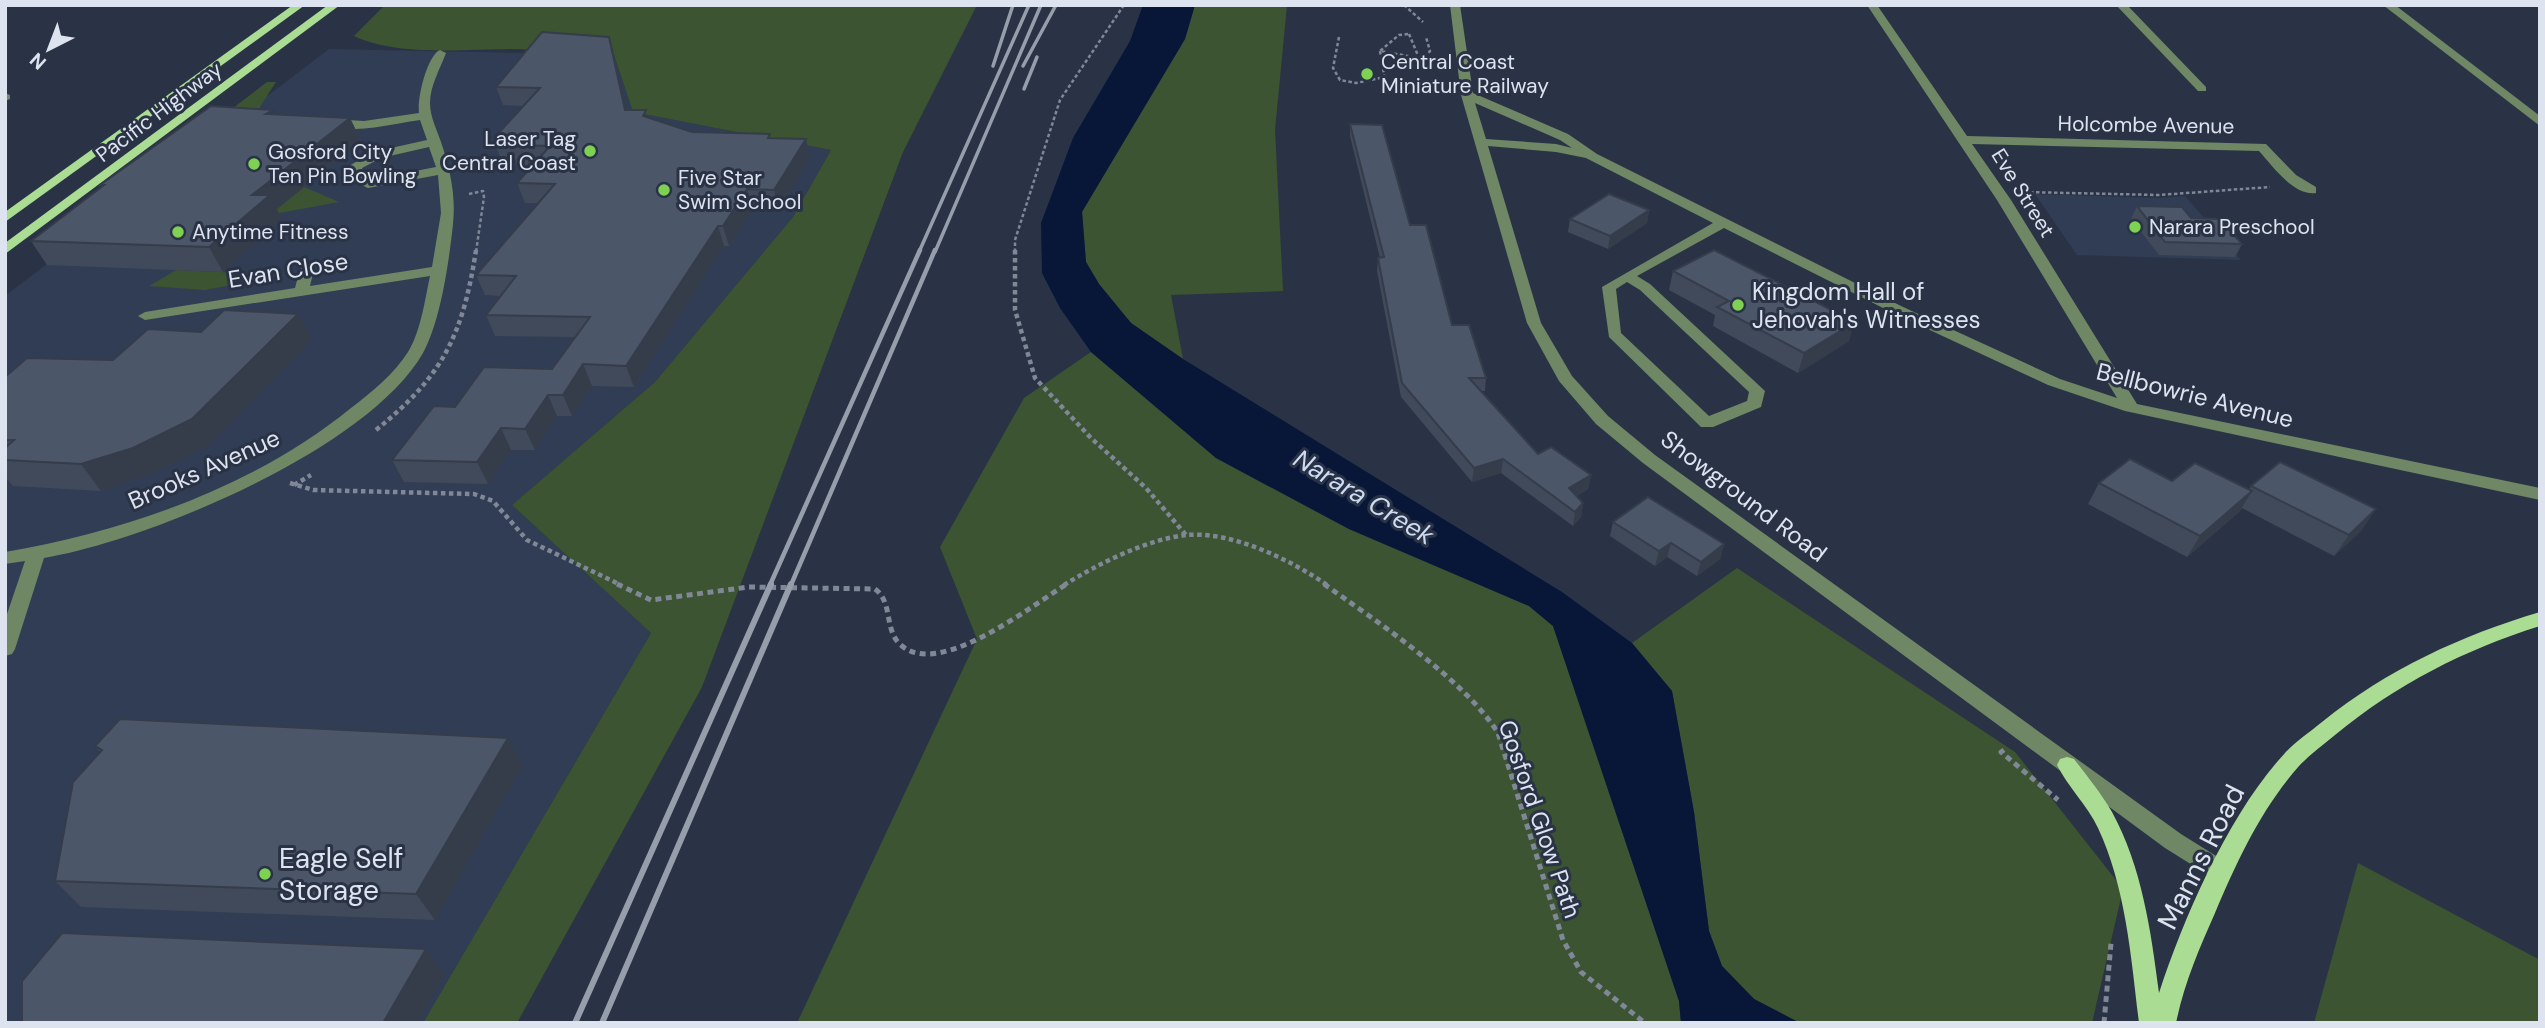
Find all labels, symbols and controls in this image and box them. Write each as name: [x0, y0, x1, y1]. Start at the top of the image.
north arrow: [14, 14, 84, 84]
text: N: [24, 47, 51, 75]
place label: Central Coast Miniature Railway: [1381, 48, 1549, 100]
street label: Pacific Highway: [90, 55, 228, 169]
marker: Central Coast Miniature Railway: [1359, 66, 1375, 82]
street label: Holcombe Avenue: [2057, 109, 2235, 141]
place label: Laser Tag Central Coast: [442, 125, 576, 177]
place label: Gosford City Ten Pin Bowling: [268, 138, 417, 190]
marker: Laser Tag Central Coast: [582, 143, 598, 159]
street label: Eve Street: [1985, 143, 2061, 243]
marker: Gosford City Ten Pin Bowling: [246, 156, 262, 172]
place label: Five Star Swim School: [678, 164, 801, 216]
marker: Five Star Swim School: [656, 182, 672, 198]
place label: Narara Preschool: [2149, 213, 2315, 241]
place label: Anytime Fitness: [192, 218, 348, 246]
marker: Narara Preschool: [2127, 219, 2143, 235]
marker: Anytime Fitness: [170, 224, 186, 240]
street label: Evan Close: [226, 245, 350, 295]
place label: Kingdom Hall of Jehovah's Witnesses: [1752, 276, 1981, 335]
marker: Kingdom Hall of Jehovah's Witnesses: [1730, 297, 1746, 313]
street label: Bellbowrie Avenue: [2093, 356, 2297, 434]
street label: Brooks Avenue: [123, 422, 285, 516]
street label: Showground Road: [1655, 423, 1833, 569]
water label: Narara Creek: [1287, 442, 1441, 553]
street label: Gosford Glow Path: [1492, 716, 1588, 922]
street label: Manns Road: [2149, 778, 2253, 936]
place label: Eagle Self Storage: [279, 840, 403, 909]
marker: Eagle Self Storage: [257, 866, 273, 882]

